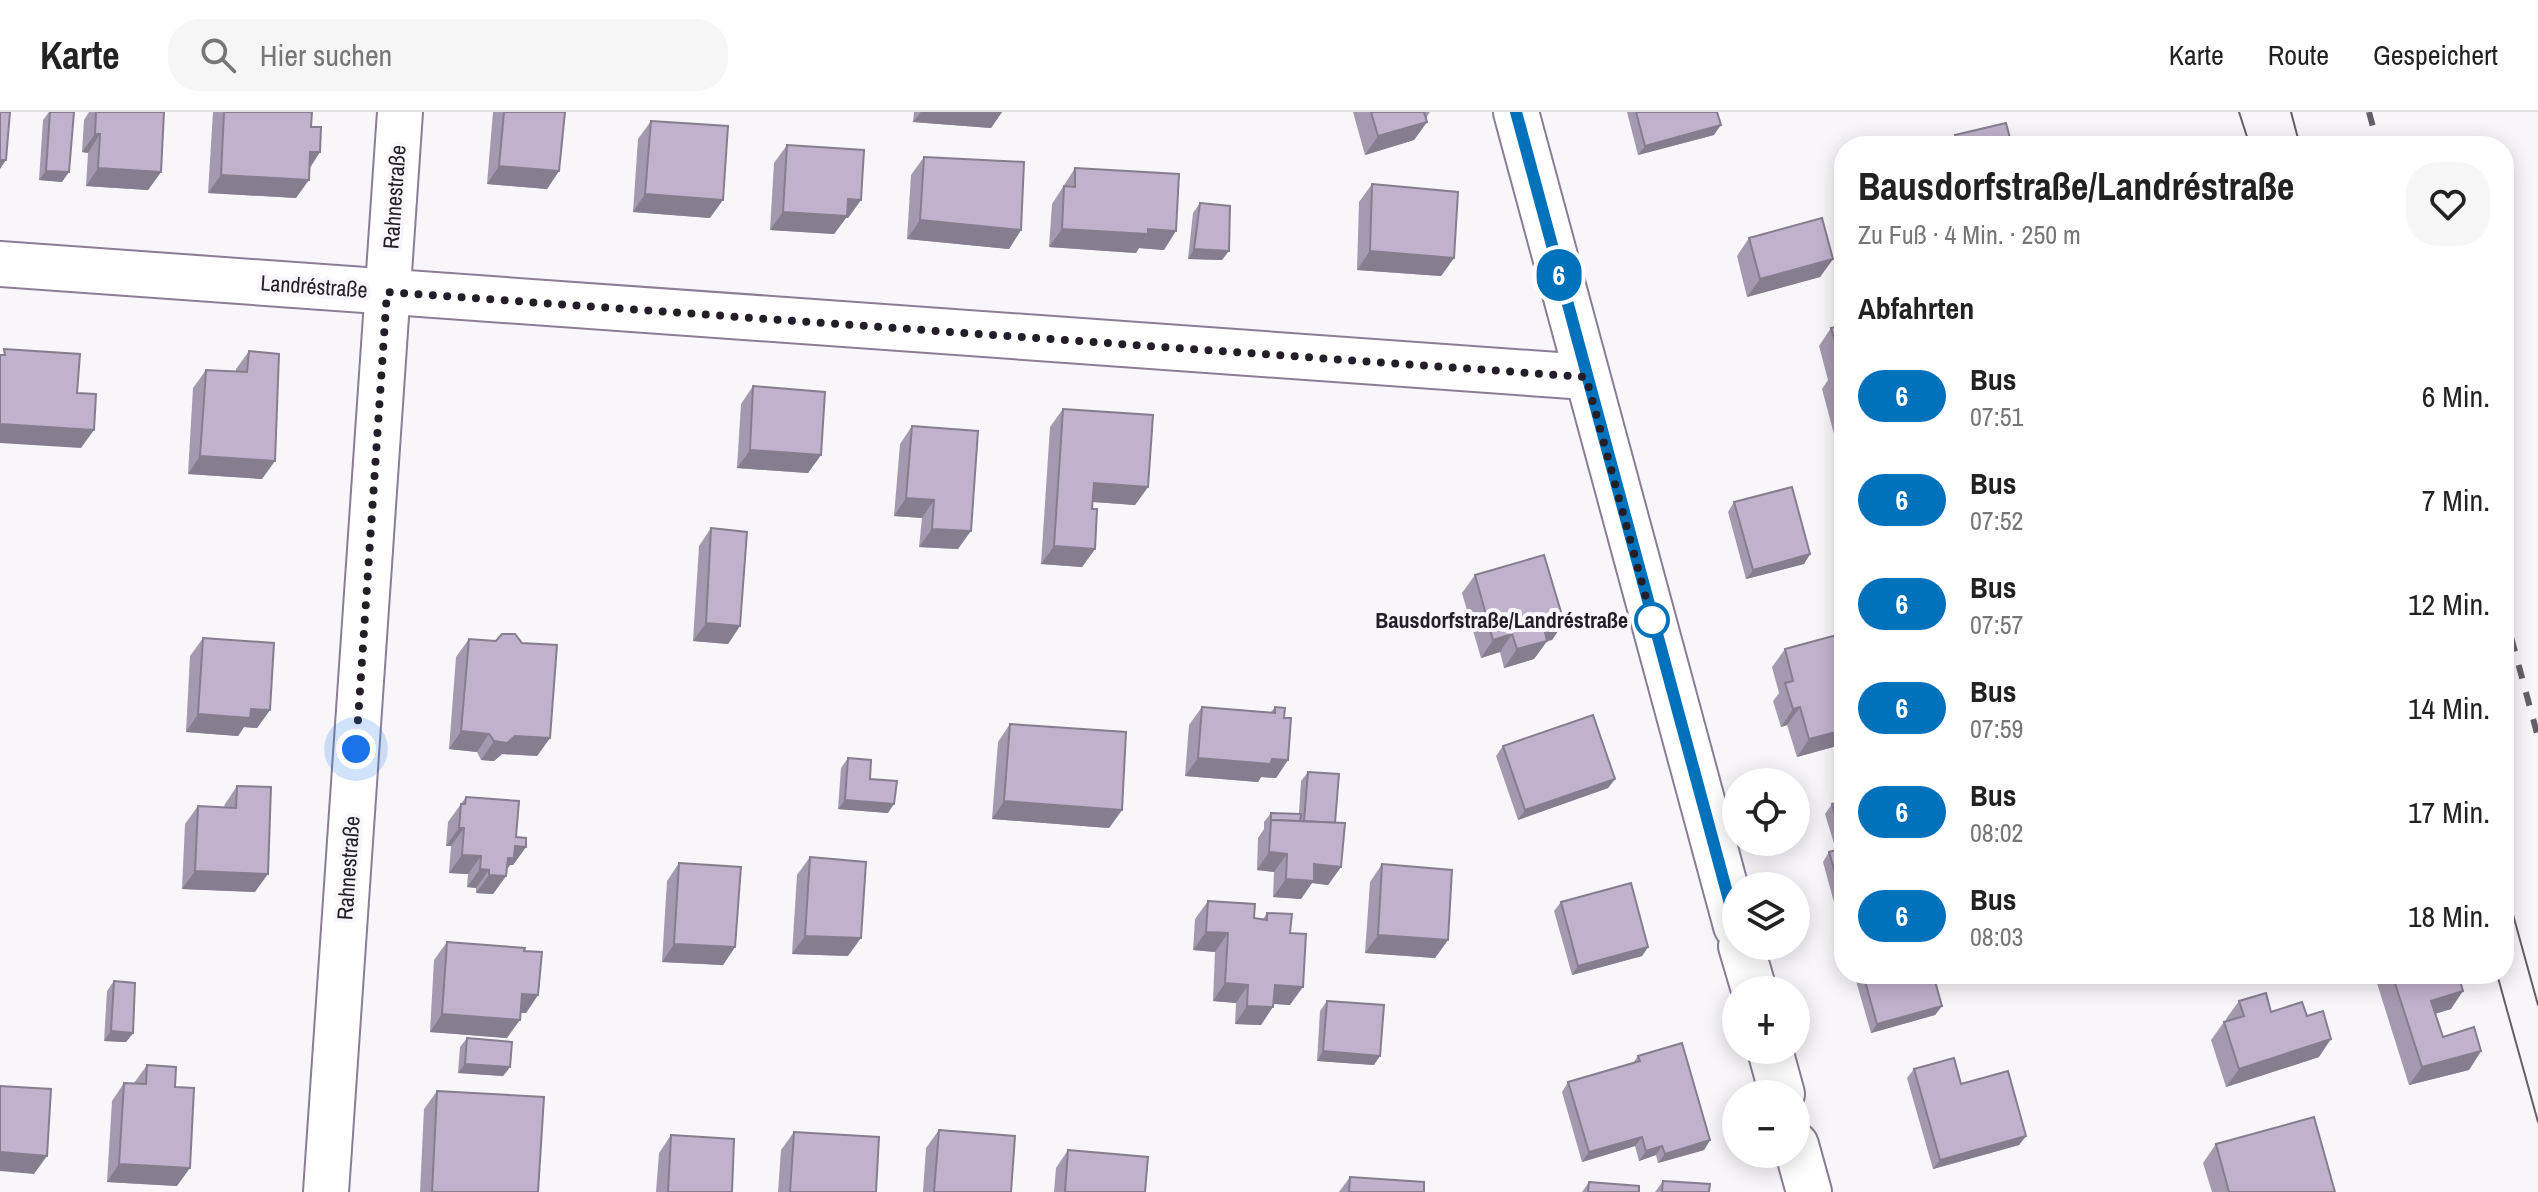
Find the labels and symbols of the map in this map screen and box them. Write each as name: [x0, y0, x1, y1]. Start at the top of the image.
street label: Rahnestraße: [375, 144, 413, 250]
line badge: 6: [1533, 249, 1585, 301]
street label: Landréstraße: [259, 267, 369, 305]
marker: Bausdorfstraße/Landréstraße: [1635, 603, 1669, 637]
place label: Bausdorfstraße/Landréstraße: [1375, 605, 1628, 635]
your location: [336, 729, 376, 769]
street label: Rahnestraße: [329, 815, 367, 921]

